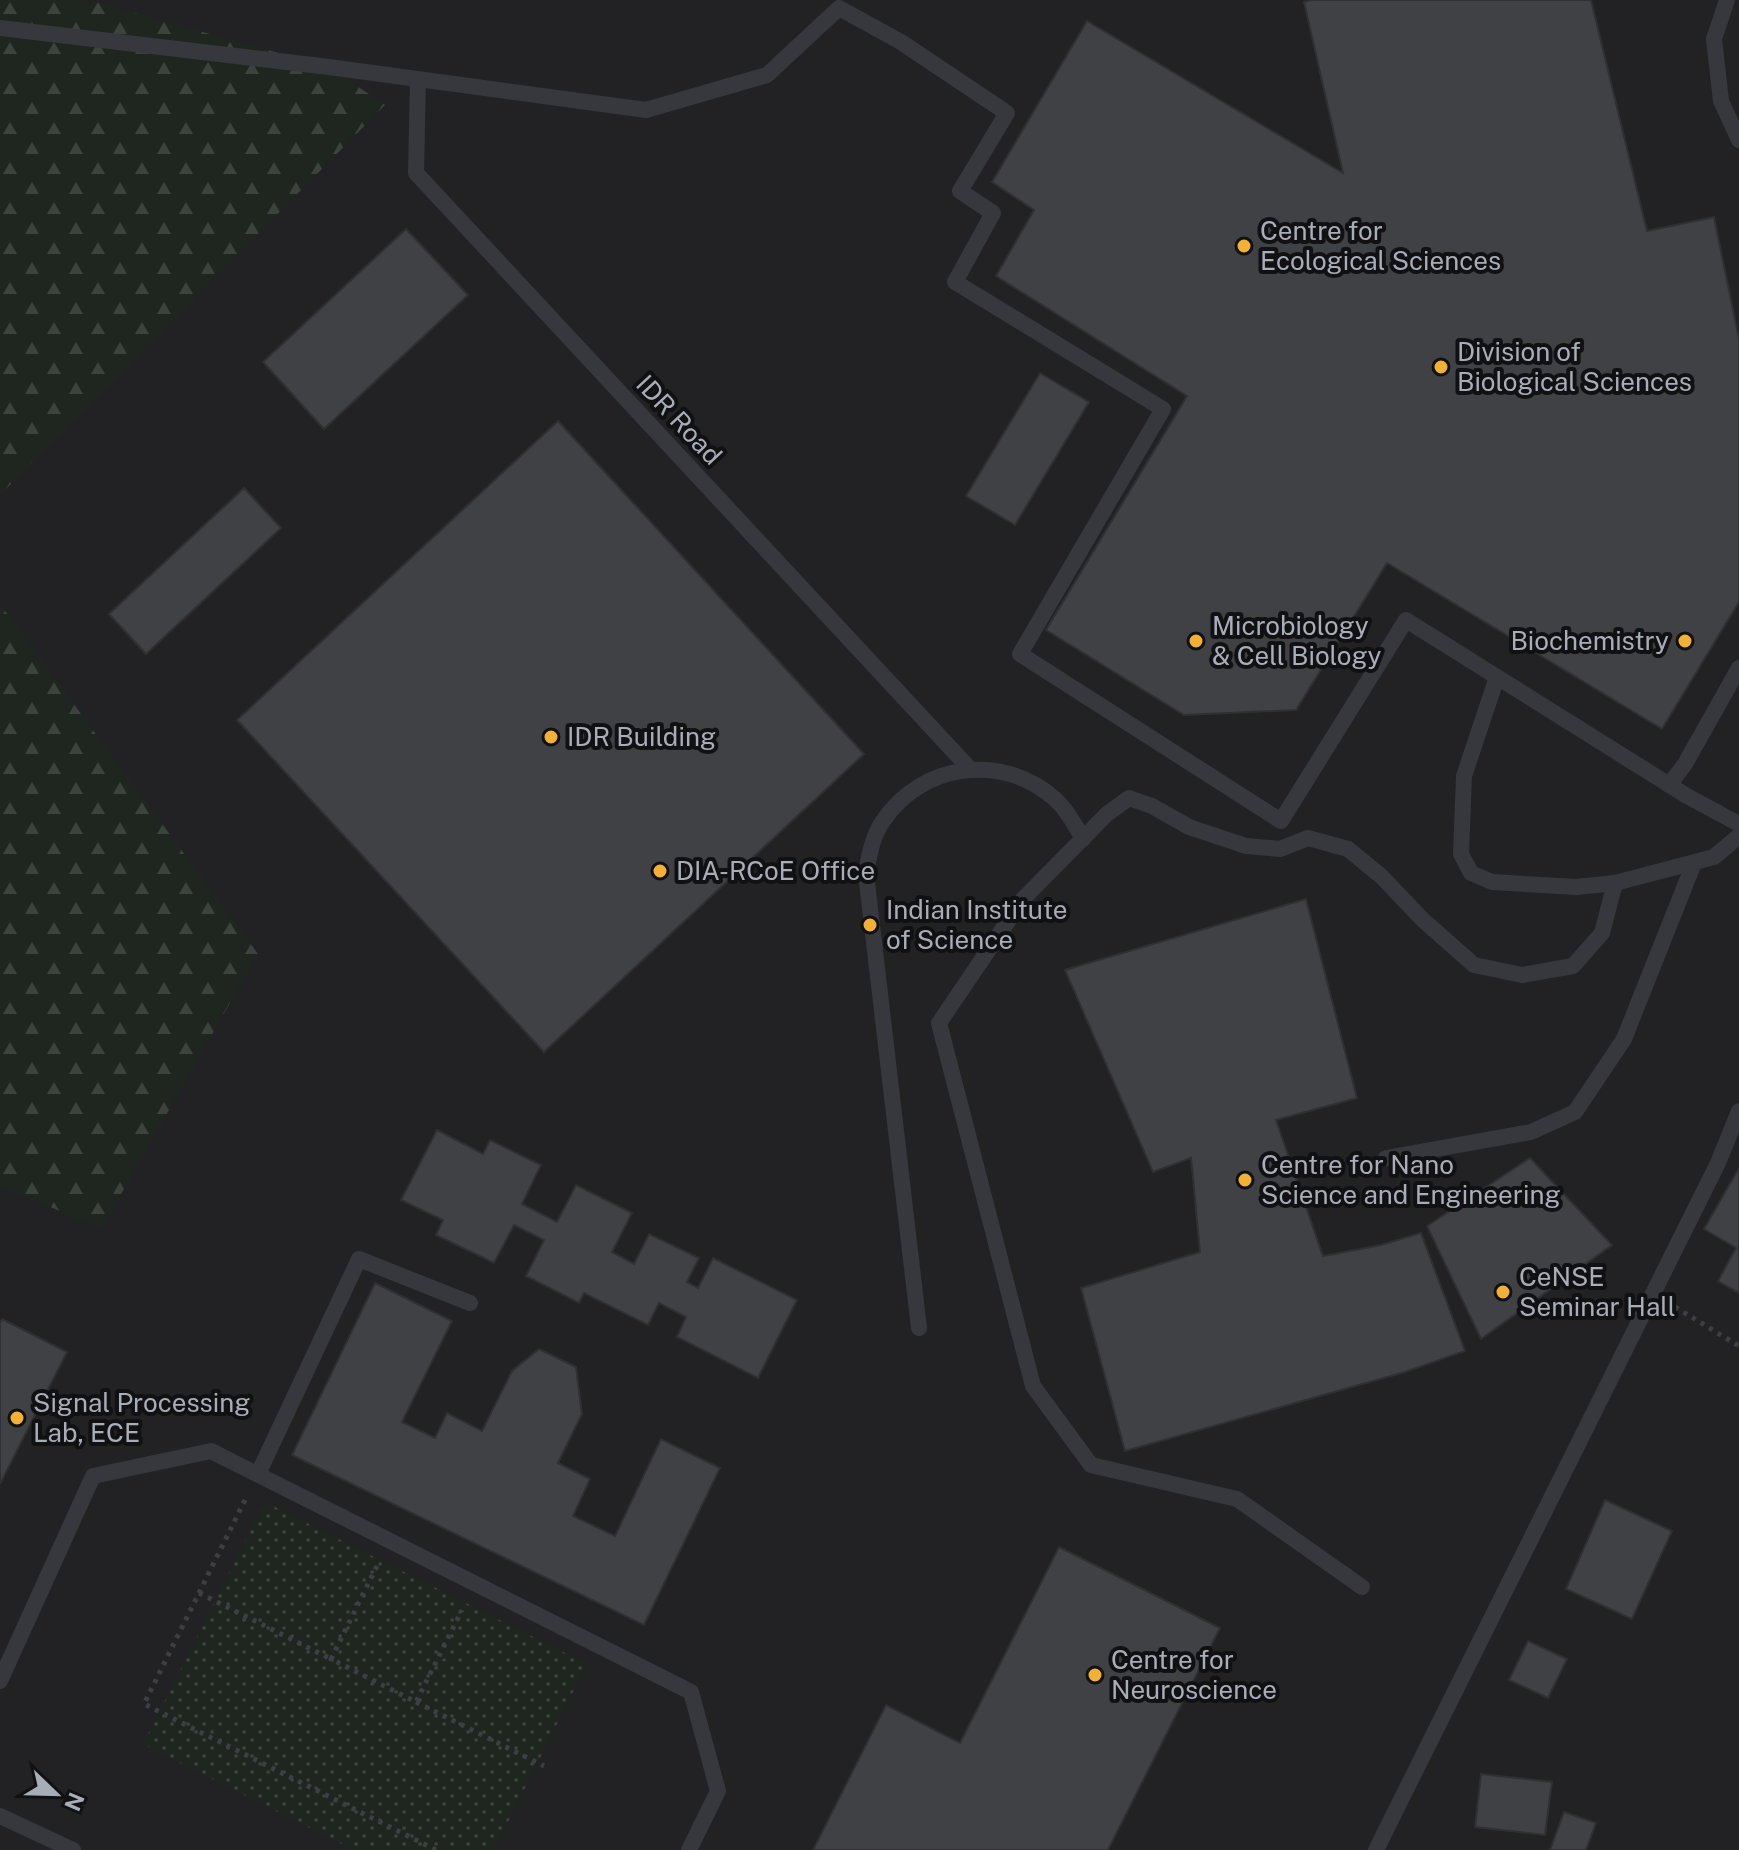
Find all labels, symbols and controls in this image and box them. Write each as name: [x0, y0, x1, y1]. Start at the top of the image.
place label: Centre for Ecological Sciences: [1260, 215, 1501, 276]
marker: Centre for Ecological Sciences: [1235, 237, 1253, 255]
place label: Division of Biological Sciences: [1457, 336, 1692, 397]
marker: Division of Biological Sciences: [1432, 358, 1450, 376]
street label: IDR Road: [630, 369, 729, 471]
place label: Microbiology & Cell Biology: [1212, 610, 1382, 671]
place label: Biochemistry: [1510, 625, 1669, 656]
marker: Microbiology & Cell Biology: [1187, 632, 1205, 650]
marker: Biochemistry: [1676, 632, 1694, 650]
place label: IDR Building: [567, 721, 716, 752]
marker: IDR Building: [542, 728, 560, 746]
place label: DIA-RCoE Office: [676, 855, 875, 886]
marker: DIA-RCoE Office: [651, 862, 669, 880]
place label: Indian Institute of Science: [886, 894, 1067, 955]
marker: Indian Institute of Science: [861, 916, 879, 934]
place label: Centre for Nano Science and Engineering: [1261, 1149, 1561, 1210]
marker: Centre for Nano Science and Engineering: [1236, 1171, 1254, 1189]
place label: CeNSE Seminar Hall: [1519, 1261, 1676, 1322]
marker: CeNSE Seminar Hall: [1494, 1283, 1512, 1301]
place label: Signal Processing Lab, ECE: [33, 1387, 250, 1448]
marker: Signal Processing Lab, ECE: [8, 1409, 26, 1427]
place label: Centre for Neuroscience: [1111, 1644, 1277, 1705]
marker: Centre for Neuroscience: [1086, 1666, 1104, 1684]
north arrow: [16, 1754, 96, 1834]
text: N: [59, 1789, 90, 1815]

